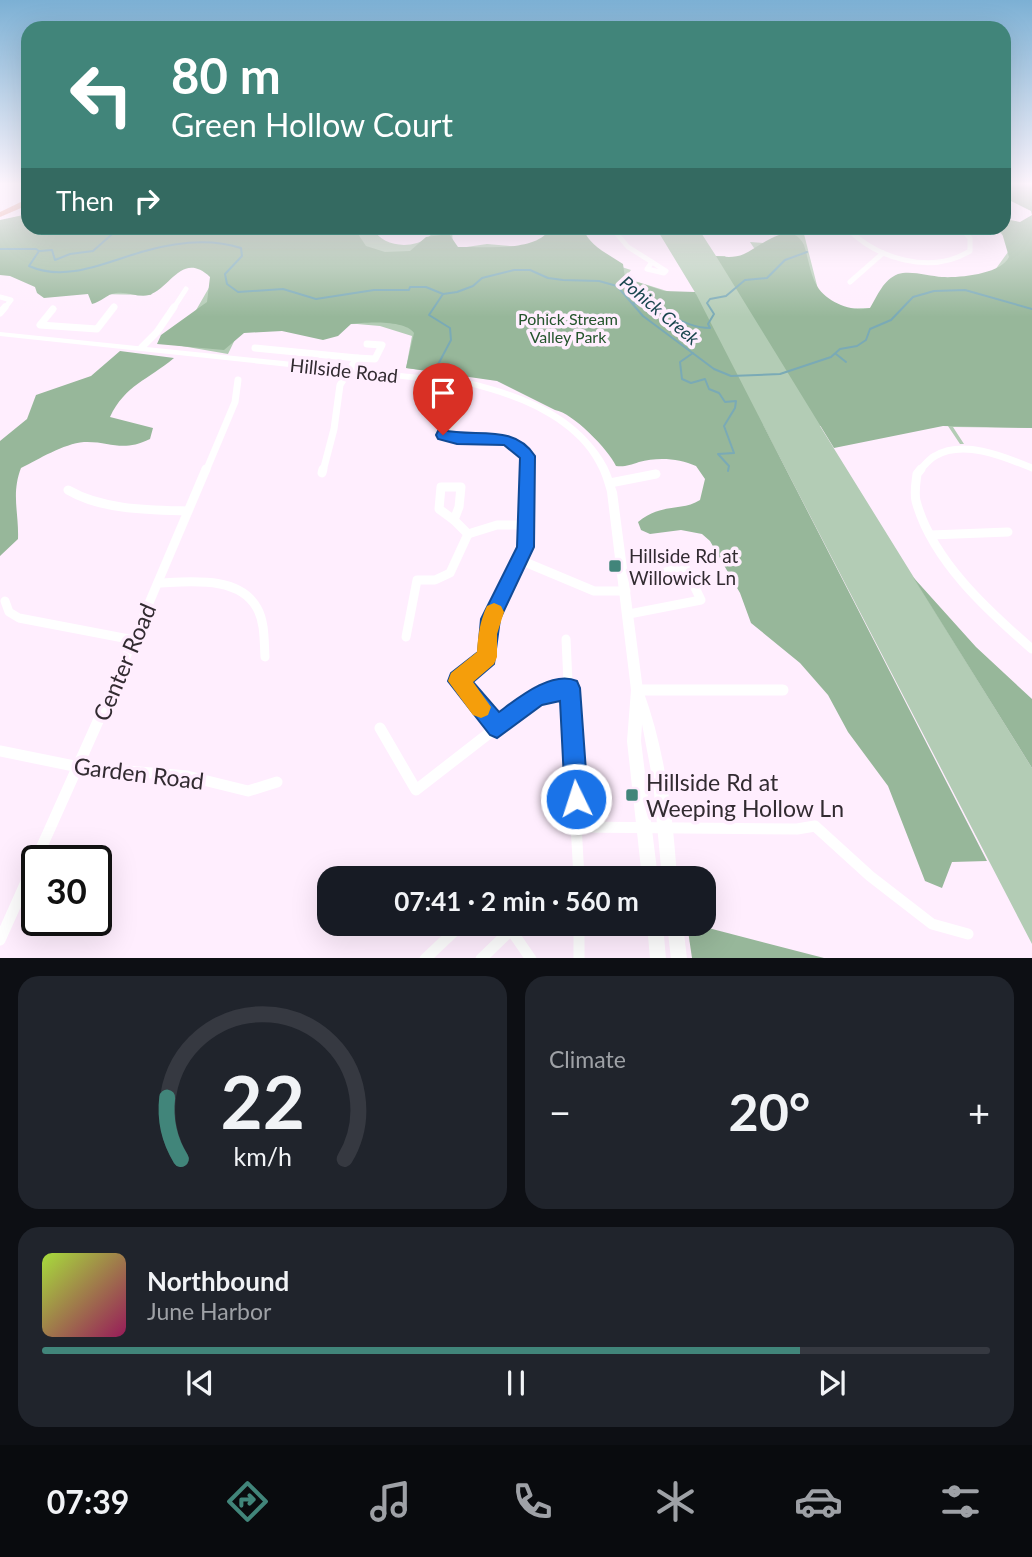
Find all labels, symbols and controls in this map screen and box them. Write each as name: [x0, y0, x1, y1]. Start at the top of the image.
text: 80 m: [171, 46, 281, 104]
icon: left: [56, 49, 147, 140]
text: Green Hollow Court: [171, 105, 453, 144]
icon: right: [128, 182, 166, 220]
text: Then: [56, 185, 114, 217]
water label: Pohick Creek: [616, 271, 704, 350]
park label: Pohick Stream Valley Park: [518, 309, 618, 346]
street label: Hillside Road: [289, 353, 399, 387]
pin: [413, 363, 473, 435]
icon: arrive: [424, 374, 462, 412]
place label: Hillside Rd at Willowick Ln: [629, 544, 738, 589]
marker: Hillside Rd at Willowick Ln: [607, 558, 623, 574]
street label: Center Road: [87, 599, 161, 725]
street label: Garden Road: [72, 751, 206, 795]
position arrow: [539, 762, 613, 836]
place label: Hillside Rd at Weeping Hollow Ln: [646, 768, 844, 822]
marker: Hillside Rd at Weeping Hollow Ln: [624, 787, 640, 803]
speed limit sign: 30: [21, 845, 112, 936]
text: 07:41 · 2 min · 560 m: [394, 885, 639, 917]
text: Climate: [549, 1045, 626, 1073]
text: 22: [220, 1057, 305, 1145]
text: 20°: [729, 1080, 810, 1142]
text: −: [549, 1089, 571, 1135]
text: +: [968, 1089, 990, 1135]
text: km/h: [233, 1140, 292, 1170]
text: Northbound: [147, 1265, 289, 1297]
text: June Harbor: [147, 1297, 271, 1325]
icon: previous: [181, 1364, 219, 1402]
icon: pause: [497, 1364, 535, 1402]
icon: next: [813, 1364, 851, 1402]
icon: directions: [223, 1477, 272, 1526]
icon: music: [366, 1477, 415, 1526]
icon: phone: [508, 1477, 557, 1526]
icon: climate: [651, 1477, 700, 1526]
icon: car: [794, 1477, 843, 1526]
icon: filters: [936, 1477, 985, 1526]
text: 07:39: [47, 1482, 129, 1521]

